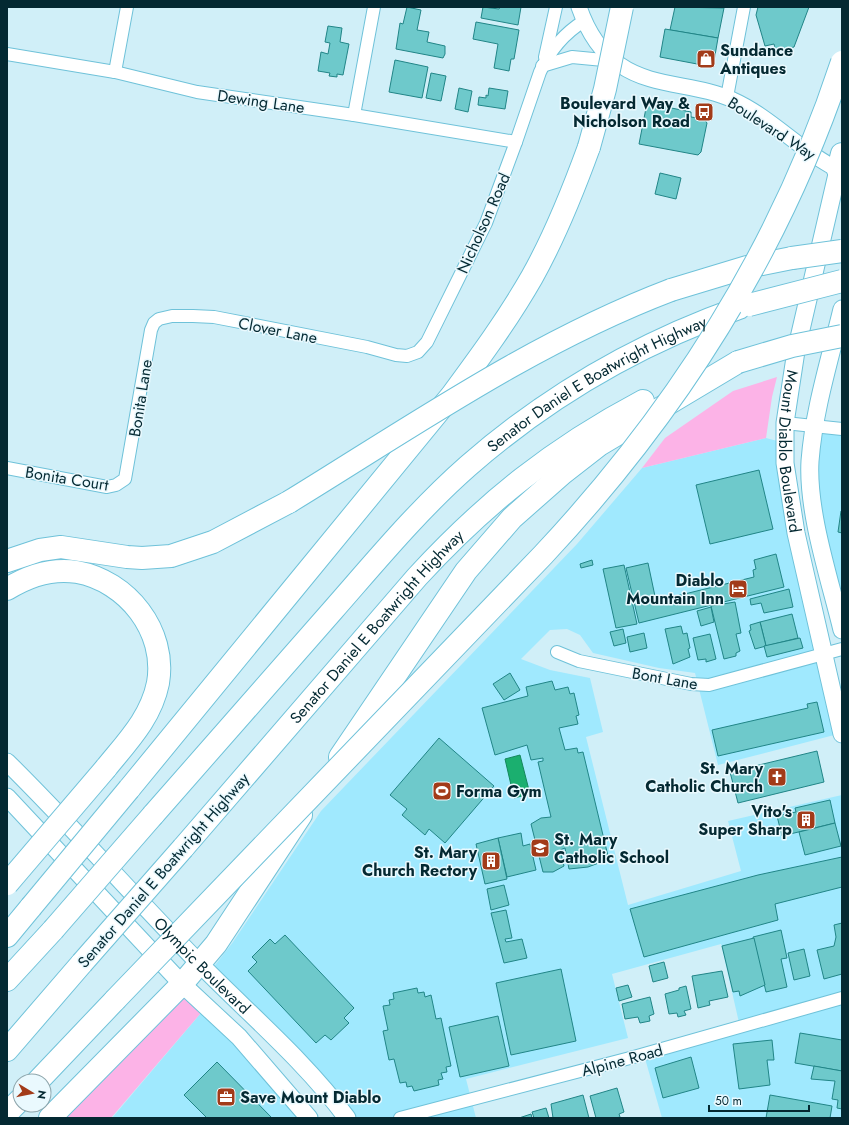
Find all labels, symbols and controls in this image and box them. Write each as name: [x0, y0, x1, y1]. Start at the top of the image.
place label: Sundance Antiques: [719, 39, 793, 80]
shop icon: Sundance Antiques: [695, 48, 717, 70]
street label: Dewing Lane: [216, 84, 306, 119]
street label: Boulevard Way: [723, 91, 821, 166]
place label: Boulevard Way & Nicholson Road: [560, 92, 690, 133]
bus stop icon: Boulevard Way & Nicholson Road: [693, 101, 715, 123]
street label: Nicholson Road: [451, 169, 516, 277]
street label: Senator Daniel E Boatwright Highway: [482, 310, 711, 458]
street label: Clover Lane: [236, 312, 319, 349]
street label: Bonita Lane: [123, 358, 158, 438]
street label: Mount Diablo Boulevard: [772, 368, 807, 534]
street label: Bonita Court: [24, 461, 110, 496]
street label: Senator Daniel E Boatwright Highway: [284, 524, 469, 729]
place label: Diablo Mountain Inn: [626, 569, 724, 610]
hotel icon: Diablo Mountain Inn: [727, 578, 749, 600]
street label: Bont Lane: [630, 661, 700, 696]
place label: St. Mary Catholic Church: [645, 757, 764, 798]
church icon: St. Mary Catholic Church: [766, 766, 788, 788]
street label: Senator Daniel E Boatwright Highway: [72, 767, 255, 973]
sports icon: Forma Gym: [431, 780, 453, 802]
place label: Forma Gym: [456, 780, 542, 803]
place label: Vito's Super Sharp: [698, 800, 792, 841]
building icon: Vito's Super Sharp: [795, 809, 817, 831]
place label: St. Mary Catholic School: [554, 828, 669, 869]
school or university icon: St. Mary Catholic School: [529, 837, 551, 859]
place label: St. Mary Church Rectory: [362, 841, 478, 882]
building icon: St. Mary Church Rectory: [480, 850, 502, 872]
street label: Olympic Boulevard: [148, 912, 256, 1020]
street label: Alpine Road: [579, 1039, 665, 1082]
north arrow: [12, 1073, 52, 1113]
office icon: Save Mount Diablo: [215, 1086, 237, 1108]
place label: Save Mount Diablo: [240, 1086, 381, 1109]
scale bar: [709, 1087, 809, 1113]
text: N: [33, 1089, 50, 1100]
text: 50 m: [715, 1092, 742, 1110]

